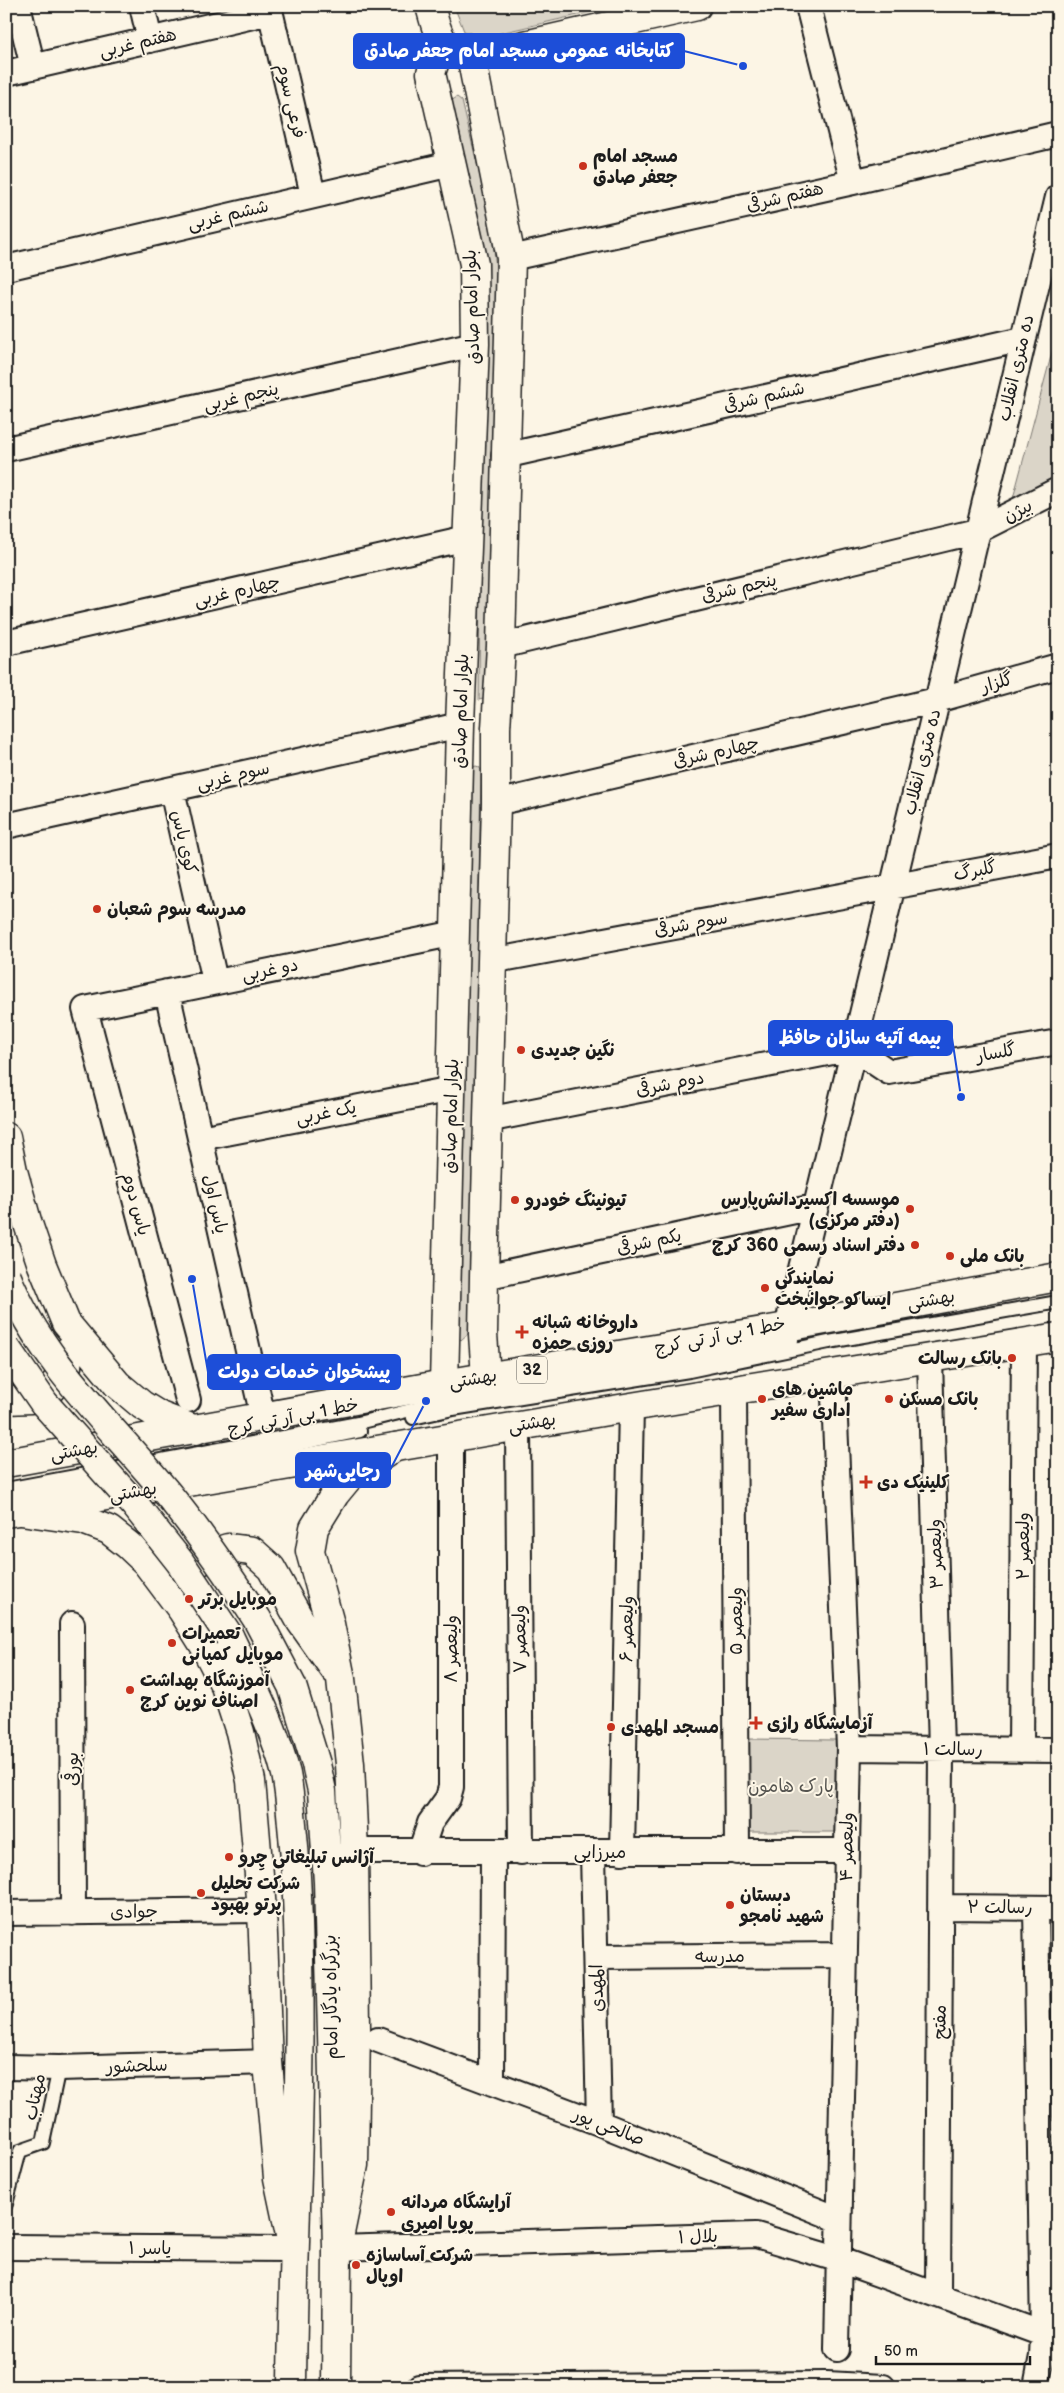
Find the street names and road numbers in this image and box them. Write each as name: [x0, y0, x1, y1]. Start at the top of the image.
street label: هفتم غربی: [97, 24, 179, 65]
street label: فرعی سوم: [269, 62, 310, 141]
street label: هفتم شرقی: [744, 176, 826, 219]
street label: ششم غربی: [185, 195, 271, 237]
street label: بلوار امام صادق: [459, 249, 488, 365]
street label: ده متری انقلاب: [994, 313, 1038, 423]
street label: ششم شرقی: [721, 376, 807, 419]
street label: پنجم غربی: [201, 378, 281, 419]
street label: بیژن: [1000, 495, 1036, 527]
street label: پنجم شرقی: [699, 567, 779, 610]
street label: چهارم غربی: [192, 571, 283, 614]
street label: بلوار امام صادق: [448, 653, 477, 769]
street label: گلزار: [977, 668, 1016, 698]
street label: ده متری انقلاب: [899, 707, 945, 817]
street label: چهارم شرقی: [670, 730, 762, 775]
street label: سوم غربی: [194, 757, 272, 798]
street label: کوی یاس: [166, 808, 202, 876]
street label: گلبرگ: [952, 856, 999, 885]
street label: سوم شرقی: [652, 905, 730, 944]
street label: دو غربی: [240, 954, 300, 986]
street label: گلسار: [972, 1039, 1018, 1067]
street label: بلوار امام صادق: [438, 1058, 467, 1174]
street label: دوم شرقی: [634, 1065, 707, 1104]
street label: یک غربی: [294, 1097, 358, 1129]
street label: یاس دوم: [115, 1170, 154, 1239]
street label: یاس اول: [198, 1172, 232, 1236]
street label: یکم شرقی: [614, 1223, 684, 1262]
street label: بهشتى: [905, 1285, 957, 1315]
street label: خط 1 بی آر تی کرج: [653, 1313, 788, 1360]
road number: 32: [517, 1356, 547, 1384]
street label: بهشتى: [447, 1365, 499, 1393]
street label: خط 1 بی آر تی کرج: [226, 1394, 361, 1441]
street label: بهشتی: [506, 1408, 558, 1438]
street label: بهشتى: [48, 1436, 100, 1466]
street label: بهشتی: [107, 1477, 159, 1507]
street label: ولیعصر ۲: [1013, 1512, 1034, 1580]
street label: ولیعصر ۳: [924, 1518, 948, 1590]
street label: ولیعصر ۵: [726, 1587, 747, 1655]
street label: ولیعصر ۶: [616, 1596, 638, 1662]
street label: ولیعصر ۷: [509, 1605, 531, 1673]
street label: ولیعصر ۸: [441, 1615, 462, 1683]
street label: رسالت ۱: [923, 1739, 983, 1760]
street label: بورقی: [60, 1752, 83, 1786]
street label: ولیعصر ۴: [836, 1812, 858, 1882]
street label: میرزایی: [574, 1842, 626, 1863]
street label: رسالت ۲: [967, 1897, 1033, 1918]
street label: جوادی: [110, 1901, 158, 1923]
street label: بزرگراه یادگار امام: [319, 1934, 346, 2059]
street label: مدرسه: [695, 1946, 745, 1967]
street label: المهدی: [586, 1964, 608, 2012]
street label: مفتح: [929, 2004, 952, 2040]
street label: سلحشور: [104, 2054, 168, 2078]
street label: مهتاب: [20, 2072, 50, 2122]
street label: صالحی پور: [568, 2103, 648, 2151]
street label: بلال ۱: [678, 2226, 718, 2248]
street label: یاسر ۱: [129, 2238, 171, 2259]

